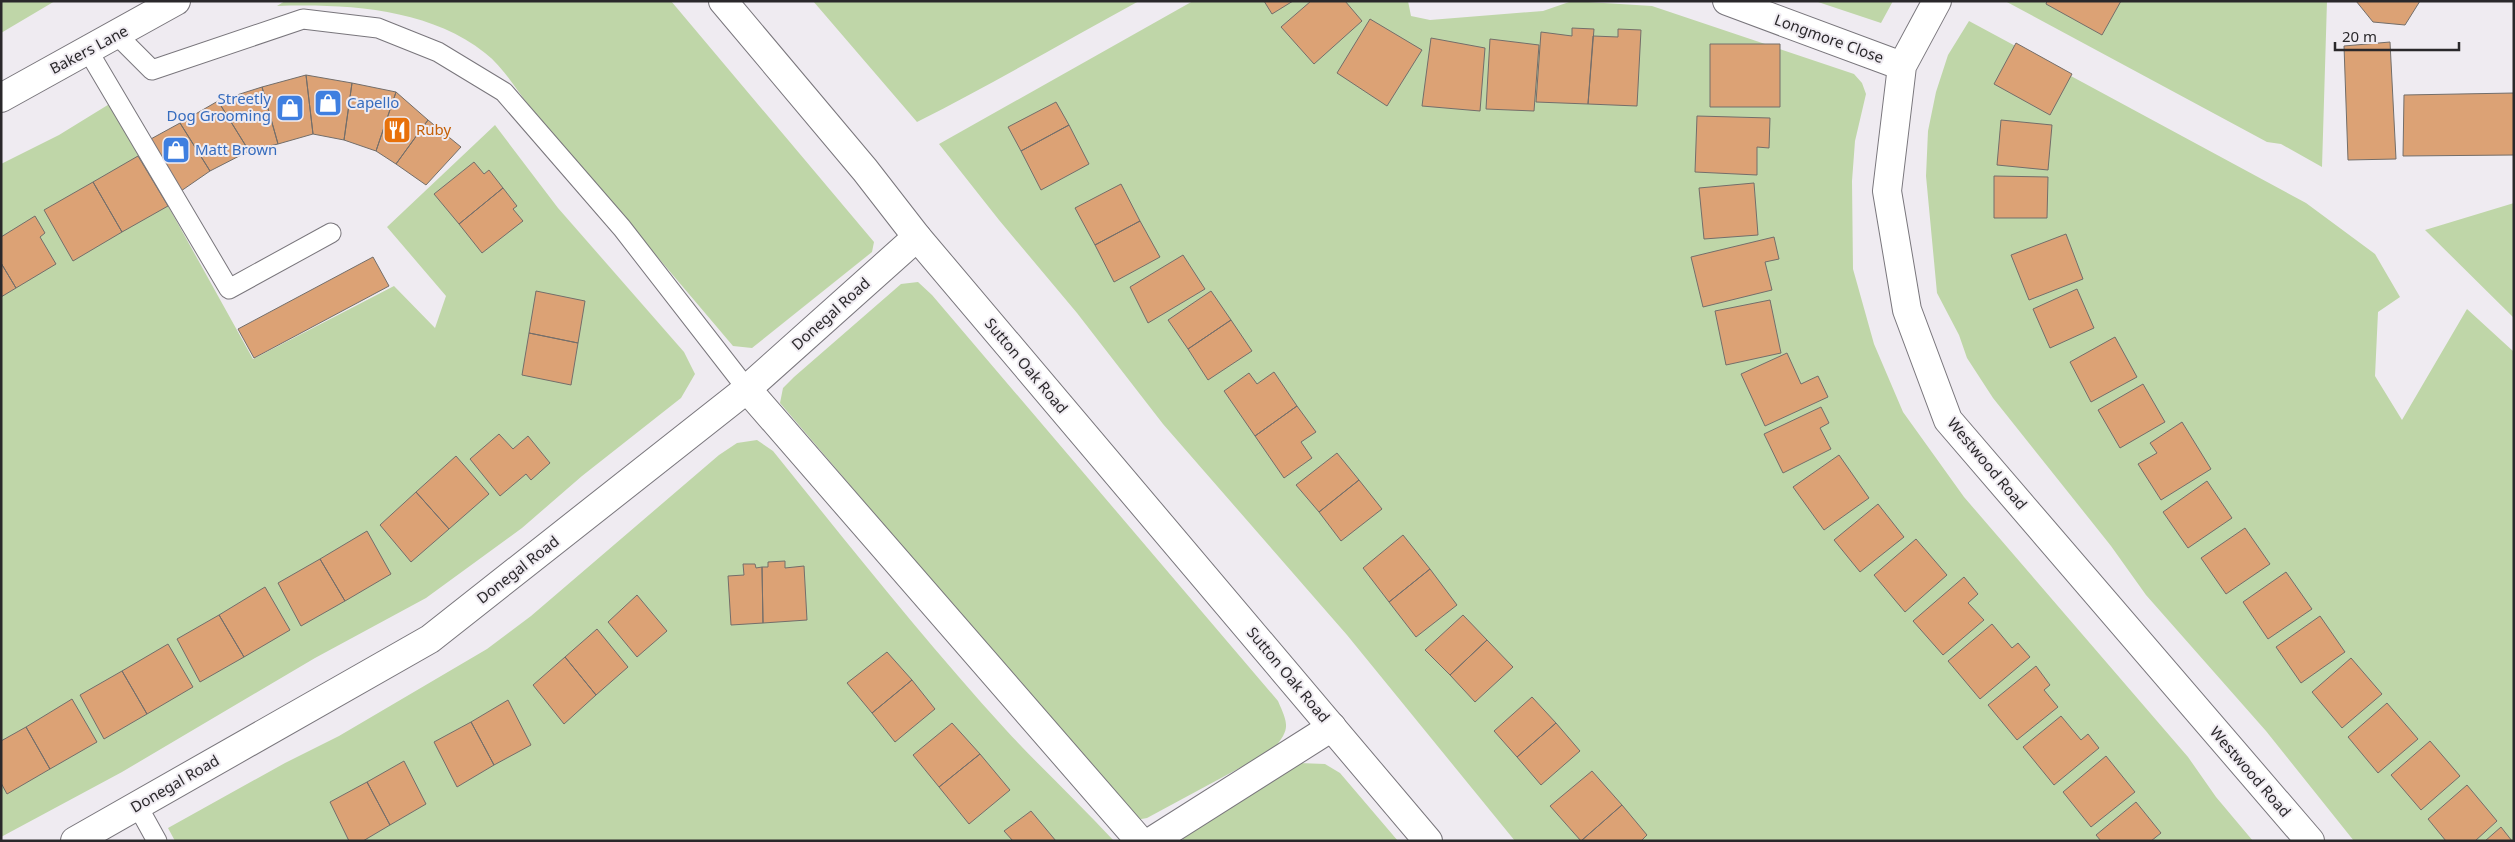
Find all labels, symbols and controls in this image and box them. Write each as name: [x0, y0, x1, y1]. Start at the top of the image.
street label: Longmore Close: [1772, 9, 1887, 67]
street label: Bakers Lane: [46, 20, 131, 78]
scale bar: [2335, 20, 2459, 52]
text: 20 m: [2342, 26, 2377, 46]
place label: Streetly Dog Grooming: [166, 88, 271, 125]
shop icon: Capello: [313, 88, 343, 118]
place label: Capello: [347, 92, 399, 112]
shop icon: Streetly Dog Grooming: [275, 93, 305, 123]
restaurant icon: Ruby: [382, 115, 412, 145]
place label: Ruby: [416, 119, 452, 139]
shop icon: Matt Brown: [161, 135, 191, 165]
place label: Matt Brown: [195, 139, 277, 159]
street label: Donegal Road: [787, 273, 874, 354]
street label: Sutton Oak Road: [981, 313, 1073, 417]
street label: Westwood Road: [1944, 413, 2032, 513]
street label: Donegal Road: [472, 531, 563, 608]
street label: Sutton Oak Road: [1243, 622, 1335, 726]
street label: Westwood Road: [2206, 722, 2296, 821]
street label: Donegal Road: [127, 750, 222, 817]

